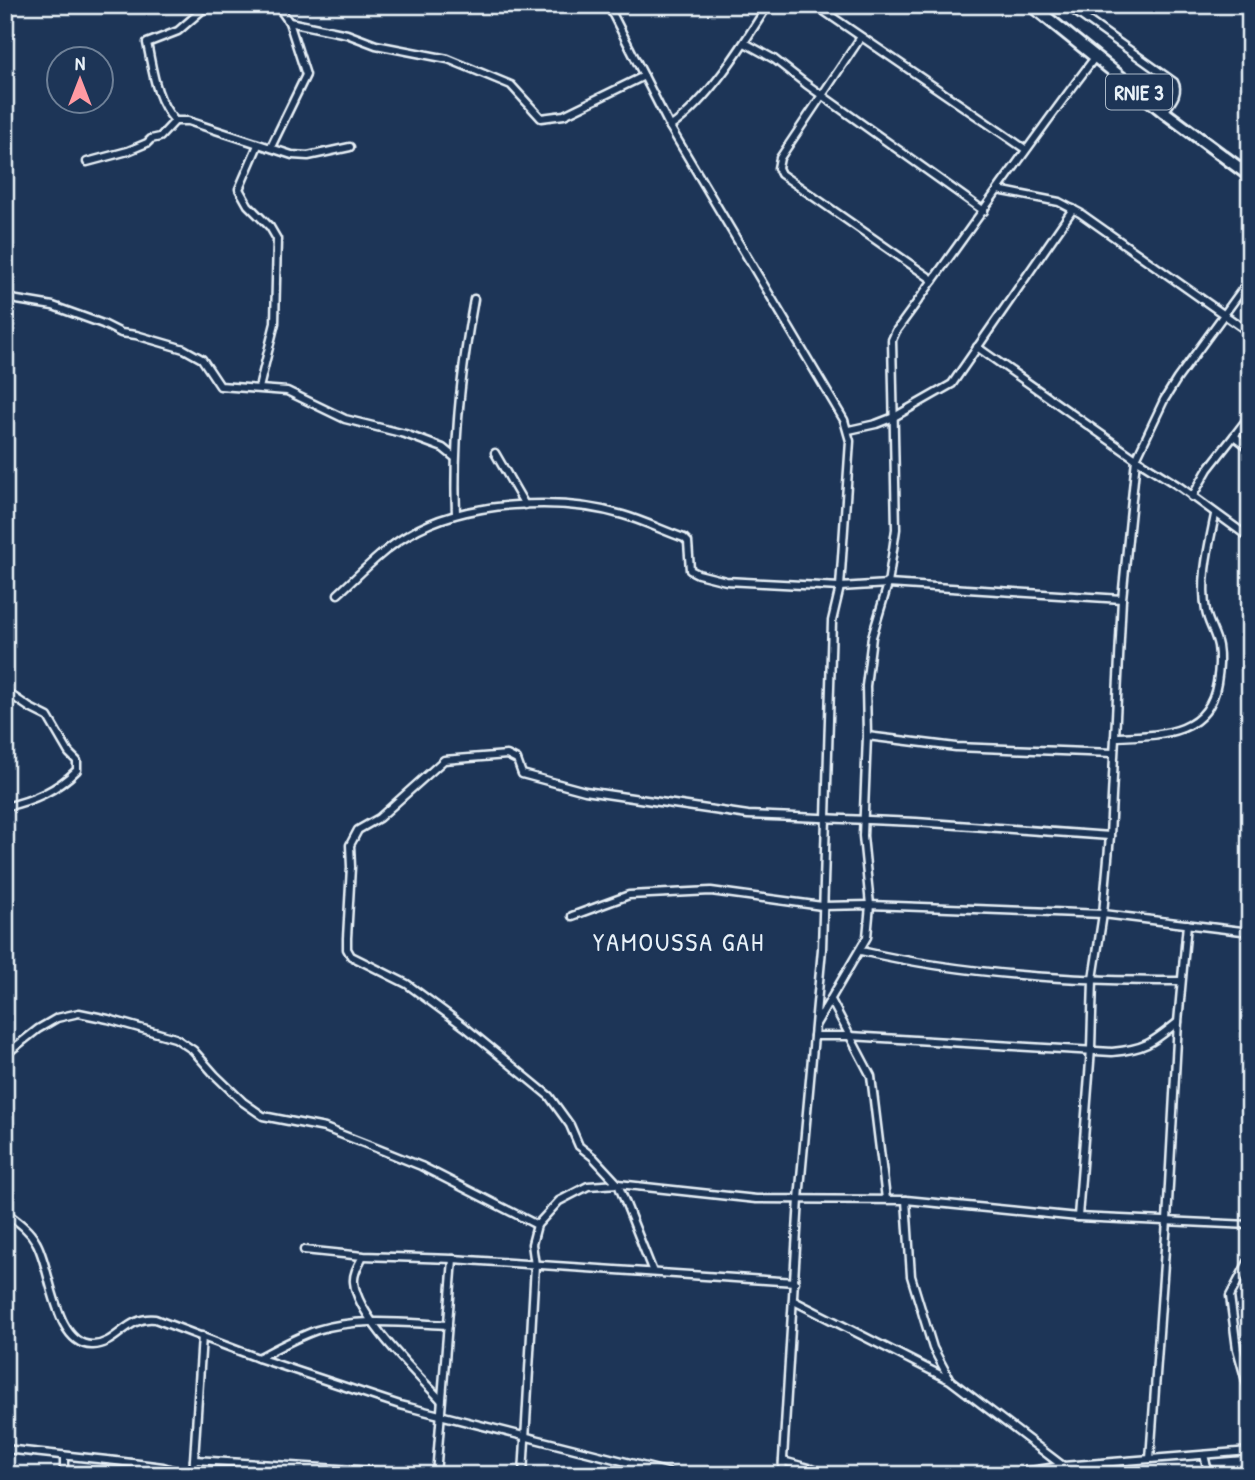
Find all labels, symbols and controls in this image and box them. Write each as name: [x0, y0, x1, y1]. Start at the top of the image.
north arrow: [46, 46, 116, 116]
text: N: [75, 50, 85, 76]
road number: RNIE 3: [1106, 74, 1172, 110]
district label: YAMOUSSA GAH: [593, 924, 765, 959]

